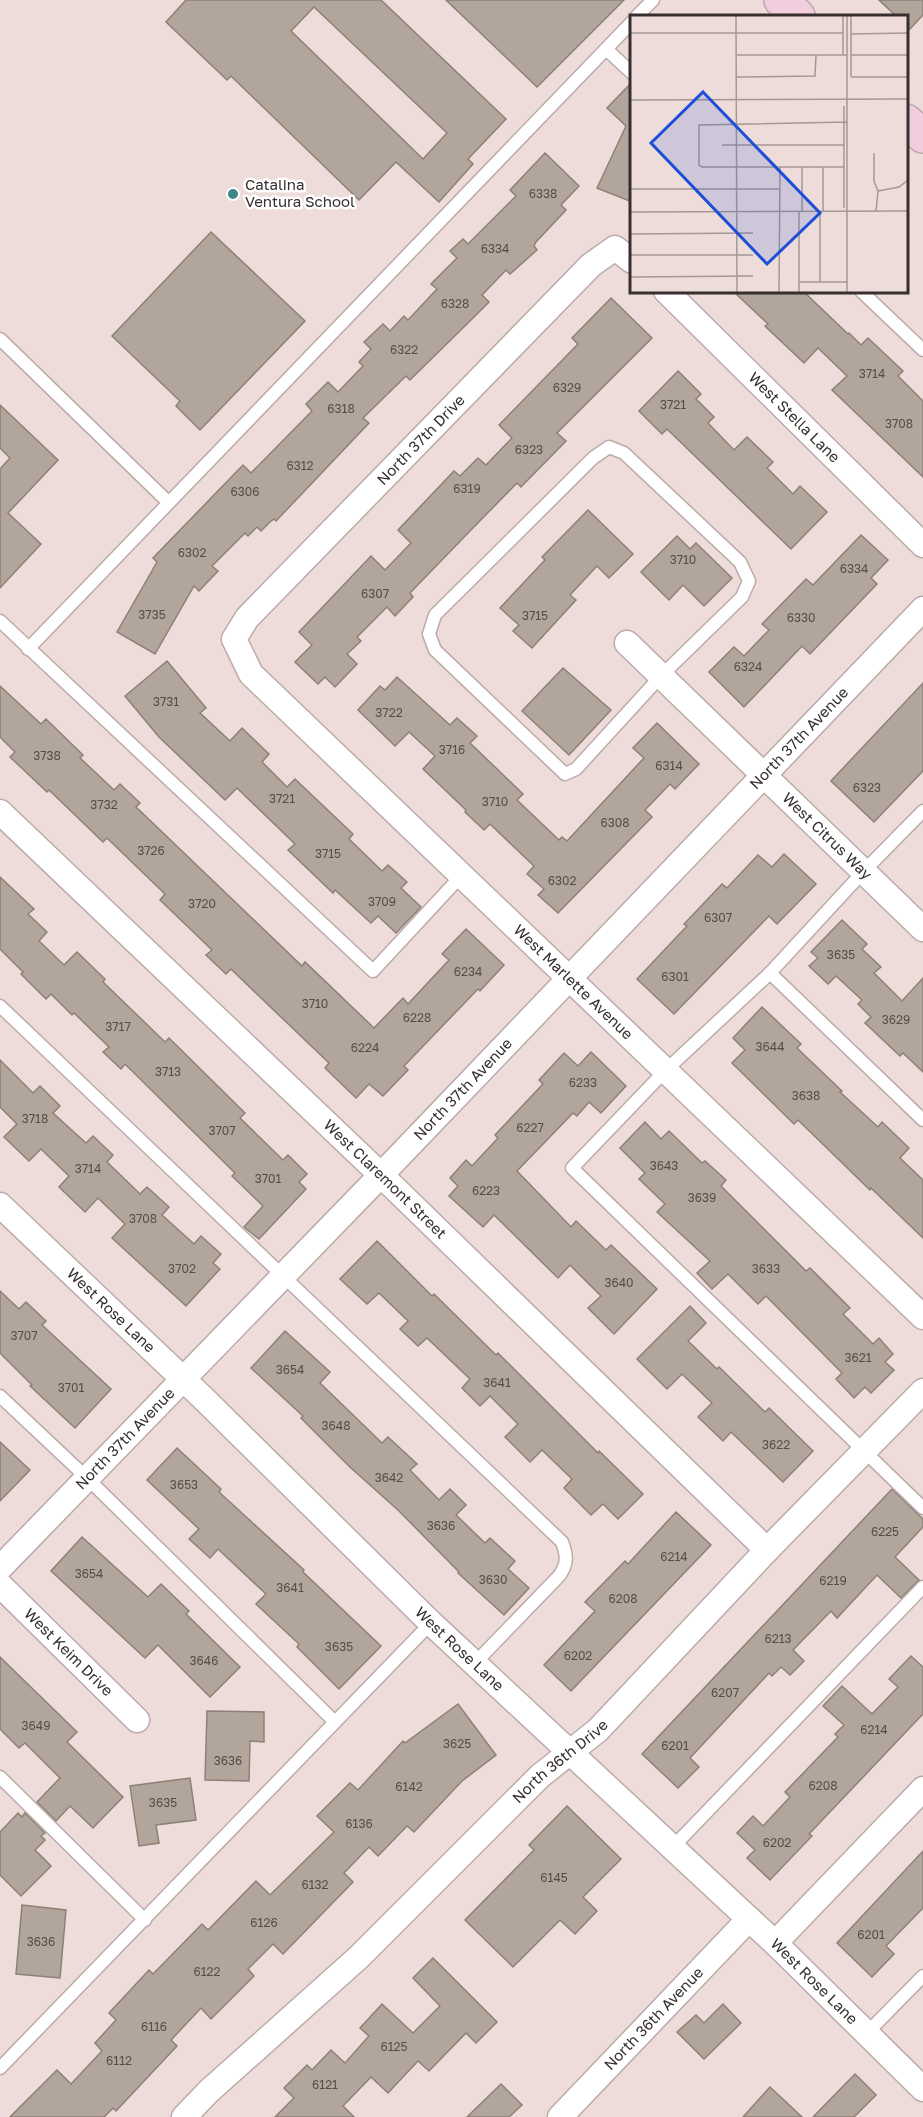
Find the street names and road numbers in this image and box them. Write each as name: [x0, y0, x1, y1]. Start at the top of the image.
street label: West Stella Lane: [745, 368, 844, 466]
street label: North 37th Drive: [373, 390, 468, 488]
street label: North 37th Avenue: [746, 683, 852, 792]
street label: West Citrus Way: [779, 788, 877, 883]
street label: West Marlette Avenue: [510, 920, 637, 1043]
street label: North 37th Avenue: [409, 1034, 515, 1143]
street label: West Claremont Street: [320, 1115, 451, 1242]
street label: West Rose Lane: [64, 1264, 160, 1356]
street label: North 37th Avenue: [71, 1383, 178, 1493]
street label: West Rose Lane: [412, 1603, 508, 1694]
street label: West Keim Drive: [21, 1604, 117, 1699]
street label: North 36th Drive: [508, 1715, 611, 1806]
street label: West Rose Lane: [767, 1934, 862, 2028]
street label: North 36th Avenue: [600, 1963, 707, 2073]

